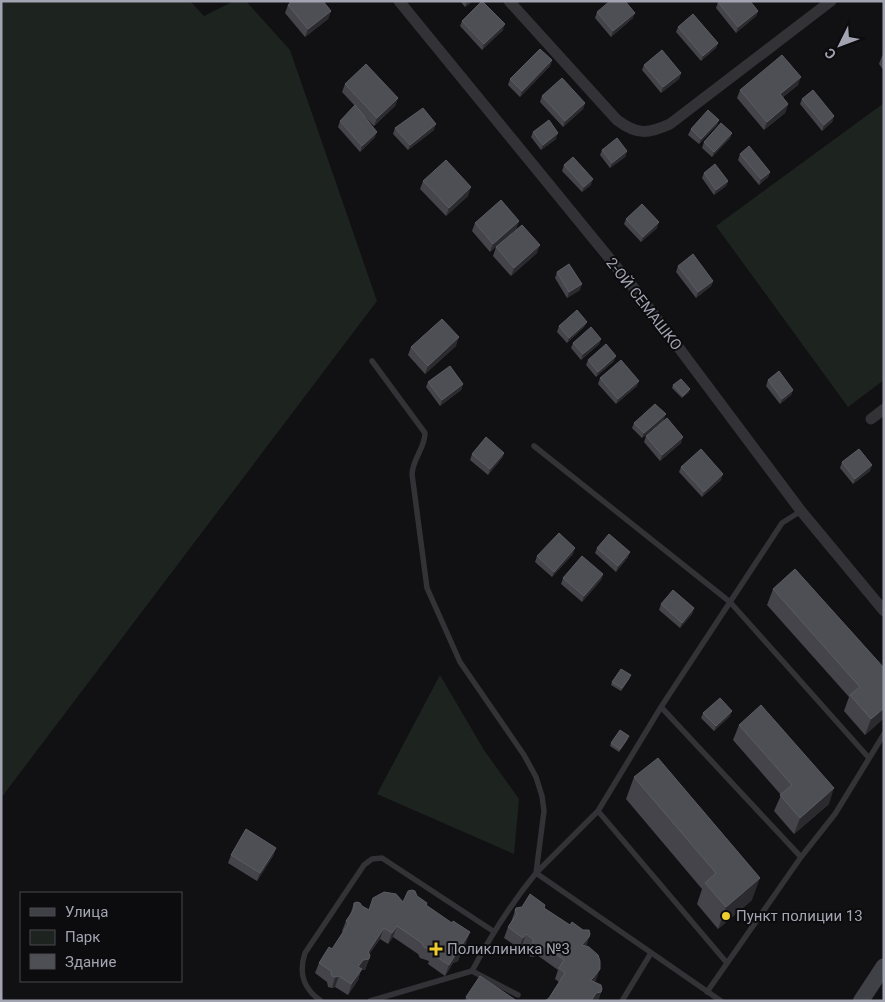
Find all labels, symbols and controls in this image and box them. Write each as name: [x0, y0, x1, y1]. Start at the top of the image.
north arrow: [815, 20, 865, 70]
text: С: [821, 45, 839, 62]
street label: 2-ОЙ СЕМАШКО: [602, 254, 686, 354]
legend: [20, 892, 182, 982]
text: Улица: [65, 903, 108, 921]
place label: Пункт полиции 13: [736, 907, 863, 925]
marker: Пункт полиции 13: [720, 910, 732, 922]
text: Парк: [65, 928, 100, 946]
place label: Поликлиника №3: [447, 940, 570, 958]
marker: Поликлиника №3: [429, 942, 443, 956]
text: Здание: [65, 953, 116, 971]

